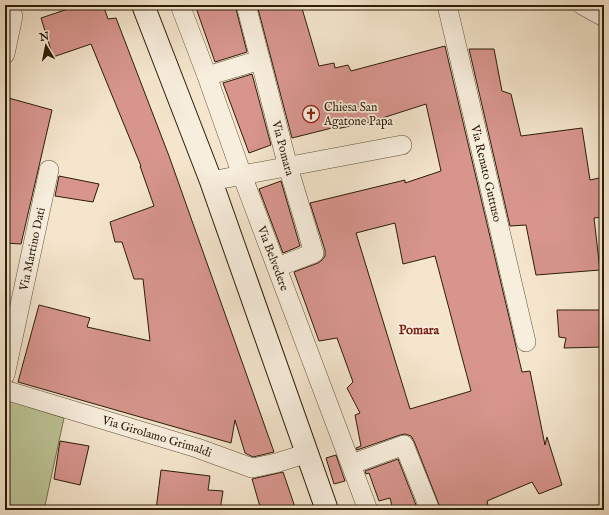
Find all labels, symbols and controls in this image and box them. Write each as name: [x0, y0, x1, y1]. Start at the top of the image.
north arrow: [26, 26, 66, 66]
text: N: [38, 29, 51, 45]
place label: Chiesa San Agatone Papa: [323, 100, 393, 130]
church icon: Chiesa San Agatone Papa: [301, 104, 321, 124]
street label: Via Pomara: [269, 118, 298, 178]
street label: Via Renato Guttuso: [468, 122, 505, 224]
street label: Via Martino Dati: [16, 206, 48, 293]
street label: Via Belvedere: [254, 223, 293, 293]
district label: Pomara: [399, 322, 440, 339]
street label: Via Girolamo Grimaldi: [100, 412, 214, 460]

